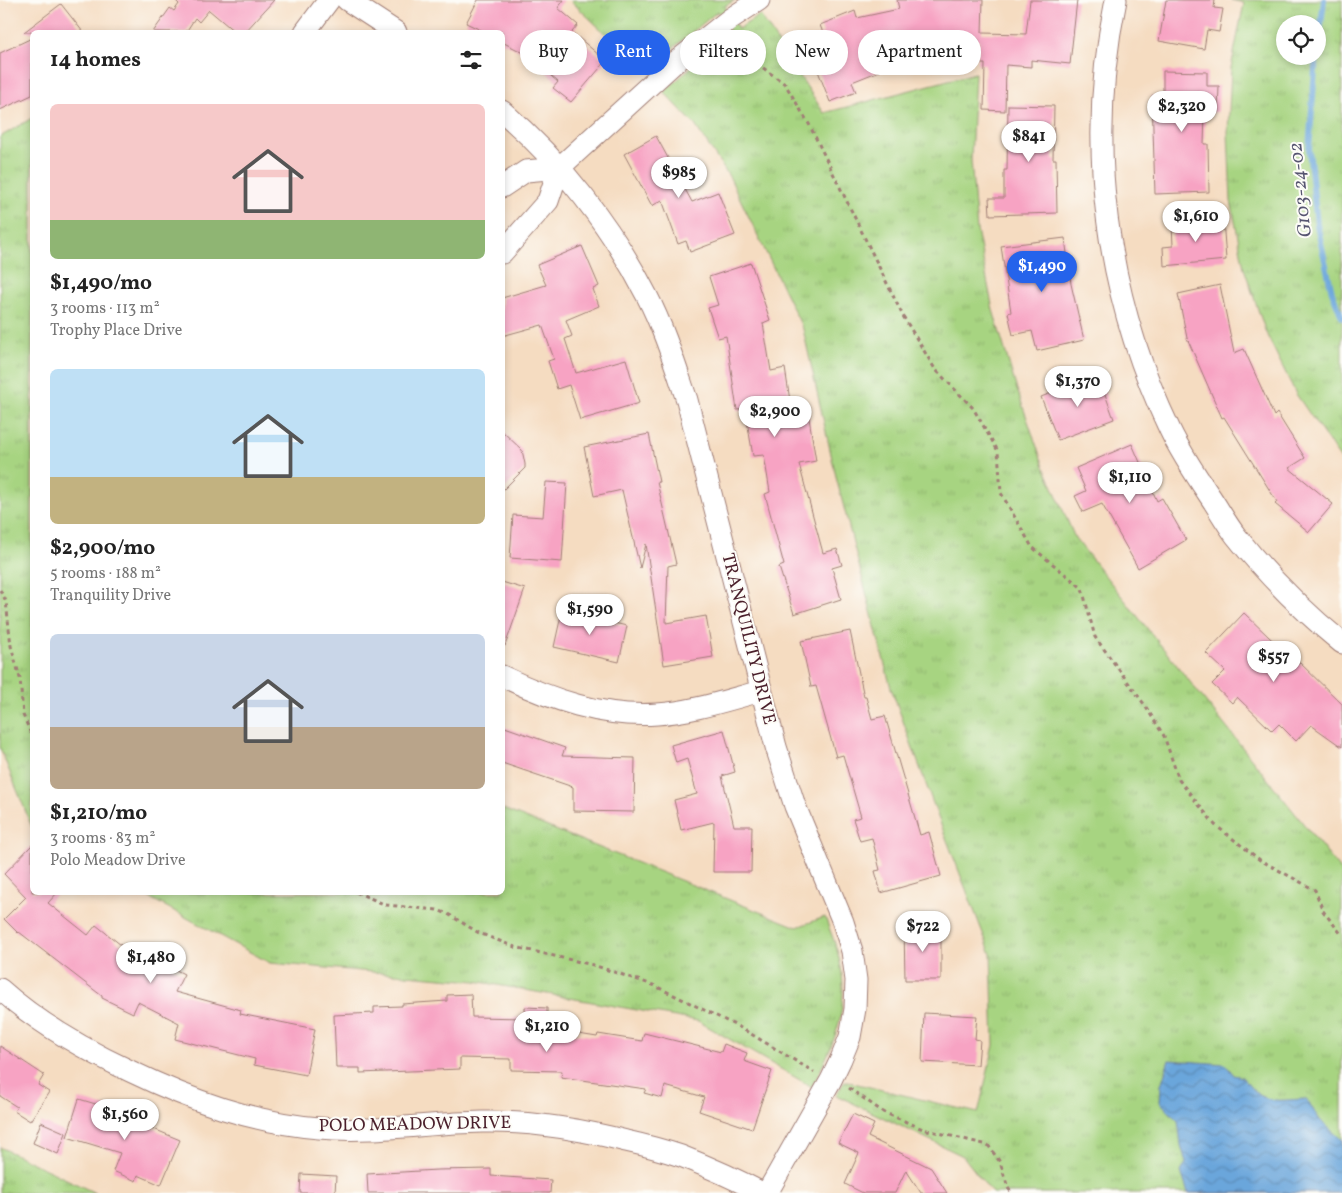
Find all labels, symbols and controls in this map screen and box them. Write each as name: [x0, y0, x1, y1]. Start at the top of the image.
map controls: [1276, 15, 1326, 65]
button: locate: [1276, 15, 1326, 65]
chip: Buy: [520, 30, 587, 75]
chip: Rent: [597, 30, 670, 75]
chip: Filters: [680, 30, 766, 75]
chip: New: [776, 30, 848, 75]
chip: Apartment: [858, 30, 981, 75]
text: 14 homes: [50, 46, 141, 75]
icon: filters: [457, 46, 485, 74]
pin: $2,320: [1141, 90, 1223, 133]
text: $2,320: [1158, 96, 1206, 118]
pin: $841: [999, 120, 1059, 163]
text: $841: [1012, 126, 1046, 148]
icon: home: [223, 136, 313, 226]
water label: G103-24-02: [1283, 141, 1319, 239]
pin: $985: [649, 156, 709, 199]
text: $985: [662, 162, 696, 184]
pin: $1,610: [1155, 200, 1237, 243]
text: $1,610: [1173, 206, 1219, 228]
pin: $1,490: [1001, 250, 1083, 293]
text: $1,490: [1018, 256, 1066, 278]
text: $1,490/mo: [50, 269, 152, 298]
text: 3 rooms · 113 m²: [50, 298, 160, 320]
text: Trophy Place Drive: [50, 320, 182, 342]
pin: $1,370: [1037, 366, 1119, 408]
text: $1,370: [1056, 371, 1100, 393]
pin: $2,900: [734, 396, 816, 438]
icon: home: [223, 401, 313, 491]
text: $2,900: [750, 401, 800, 423]
pin: $1,110: [1089, 462, 1171, 504]
text: $1,110: [1109, 467, 1151, 489]
text: $2,900/mo: [50, 534, 155, 563]
street label: TRANQUILITY DRIVE: [715, 551, 781, 728]
text: 5 rooms · 188 m²: [50, 563, 161, 585]
text: Tranquility Drive: [50, 585, 171, 607]
pin: $1,590: [549, 594, 631, 636]
text: $1,590: [567, 599, 613, 621]
pin: $557: [1244, 640, 1304, 683]
text: $557: [1258, 646, 1290, 668]
icon: home: [223, 666, 313, 756]
text: $1,210/mo: [50, 799, 147, 828]
text: 3 rooms · 83 m²: [50, 828, 155, 850]
text: Polo Meadow Drive: [50, 850, 186, 872]
pin: $722: [893, 910, 953, 953]
text: $722: [906, 916, 940, 938]
pin: $1,480: [110, 942, 192, 984]
text: $1,480: [127, 947, 175, 969]
pin: $1,210: [506, 1010, 588, 1053]
text: $1,210: [525, 1016, 569, 1038]
pin: $1,560: [84, 1098, 166, 1141]
text: $1,560: [102, 1104, 148, 1126]
street label: POLO MEADOW DRIVE: [318, 1111, 512, 1139]

